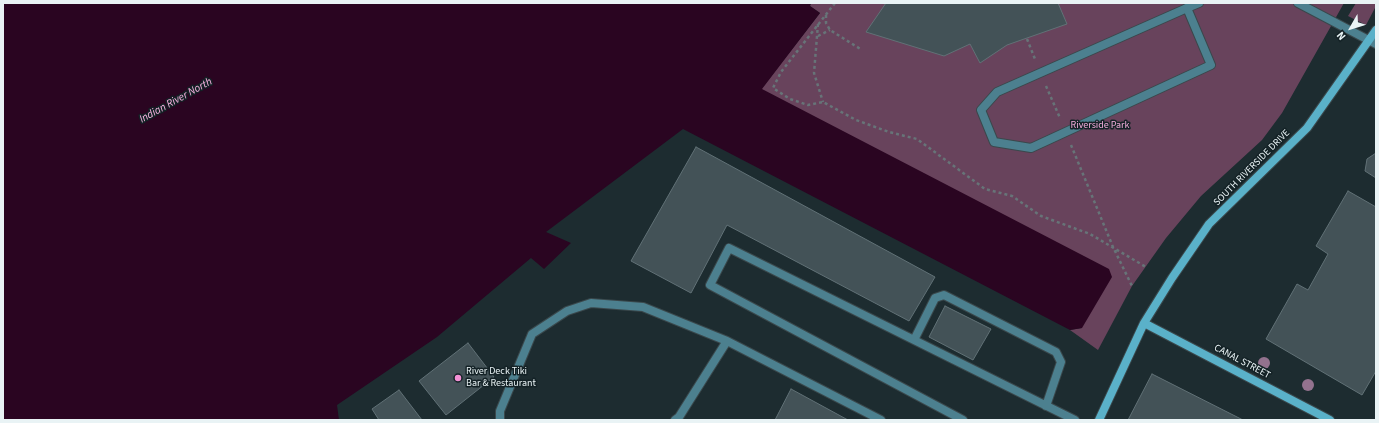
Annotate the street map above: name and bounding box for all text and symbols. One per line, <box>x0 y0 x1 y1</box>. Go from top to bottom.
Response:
north arrow <box>1331 8 1371 48</box>
text: N <box>1333 28 1349 43</box>
water label: Indian River North <box>137 76 215 126</box>
park label: Riverside Park <box>1070 120 1130 132</box>
street label: SOUTH RIVERSIDE DRIVE <box>1211 127 1293 209</box>
street label: CANAL STREET <box>1212 342 1272 382</box>
place label: River Deck Tiki Bar & Restaurant <box>466 366 536 390</box>
marker: River Deck Tiki Bar & Restaurant <box>453 373 463 383</box>

